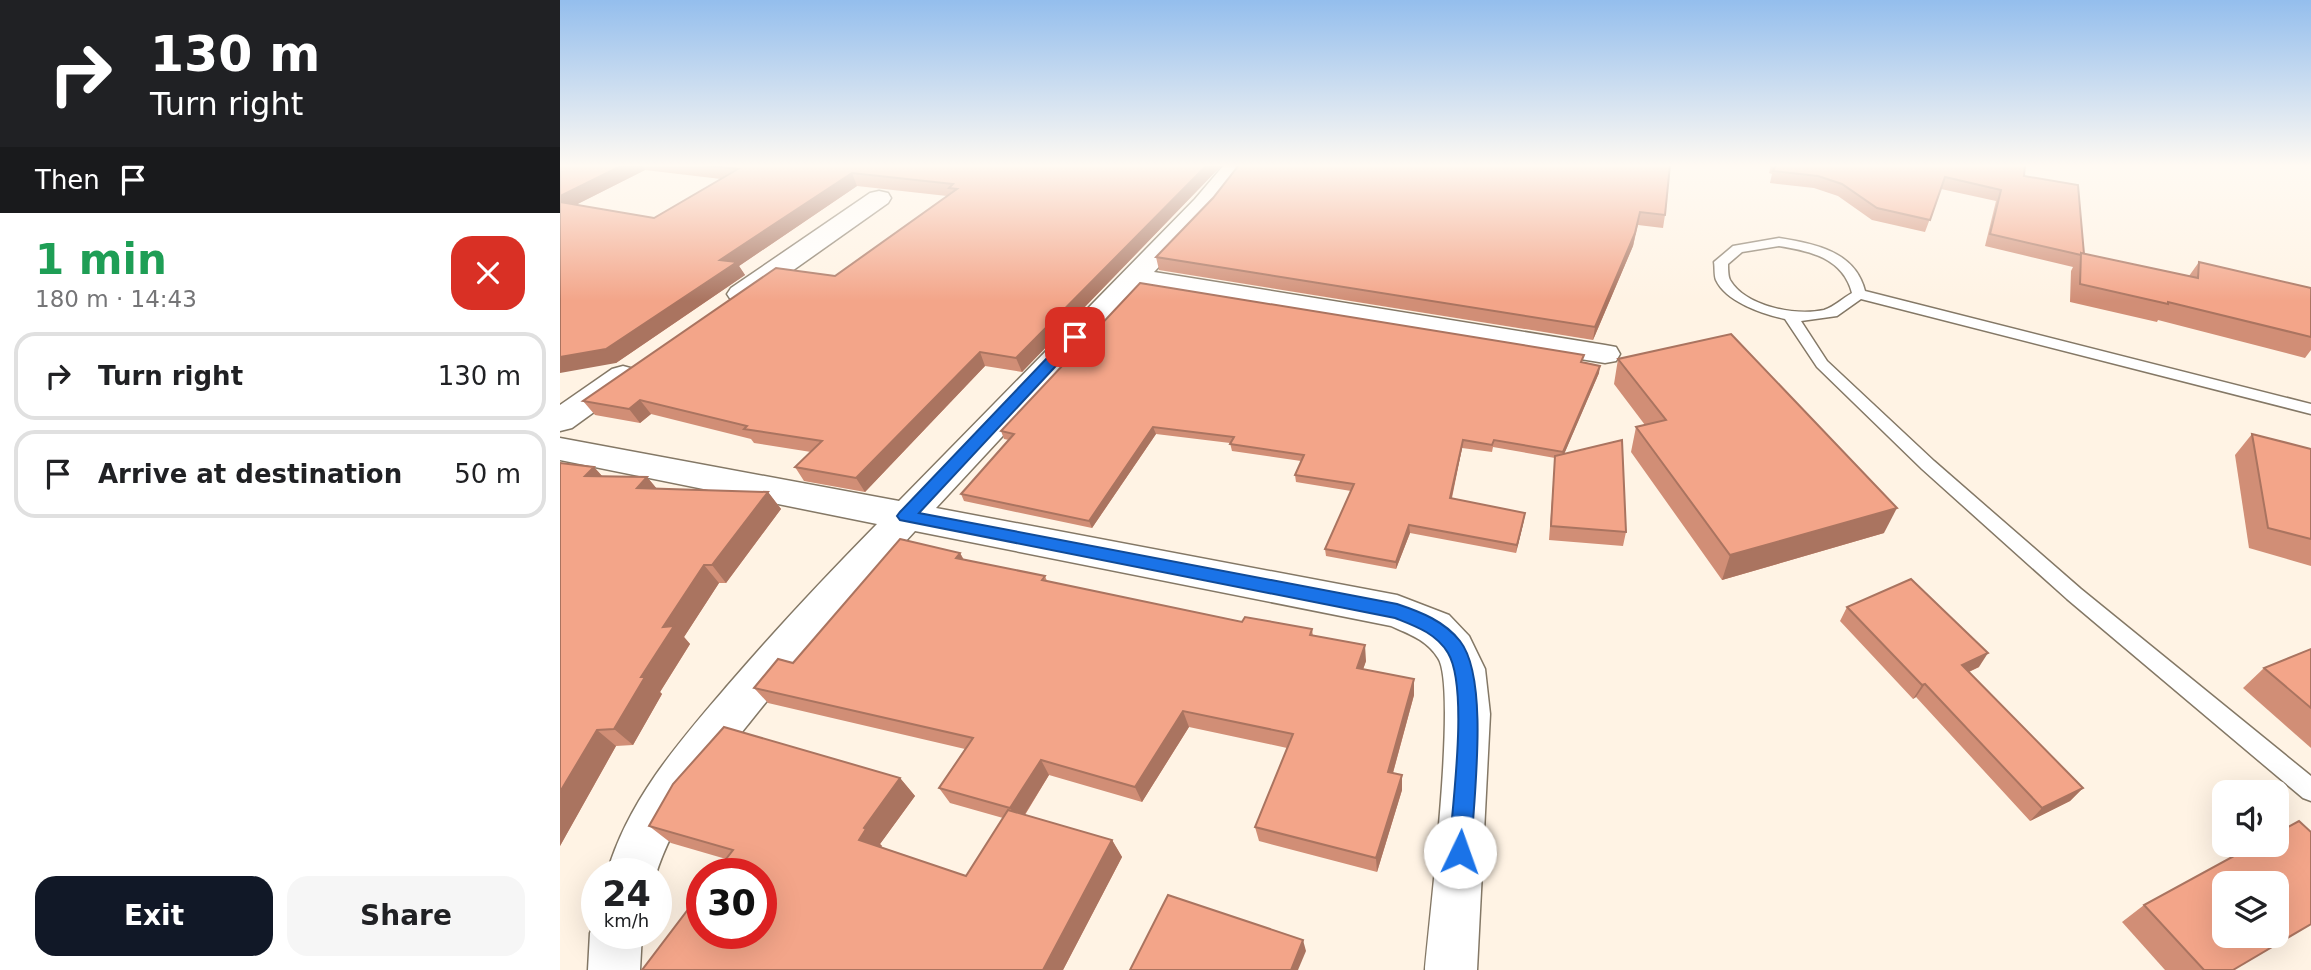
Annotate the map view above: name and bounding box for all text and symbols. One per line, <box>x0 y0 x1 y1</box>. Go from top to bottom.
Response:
text: 130 m <box>150 26 320 83</box>
icon: right <box>35 28 126 119</box>
text: Turn right <box>150 85 303 123</box>
icon: arrive <box>114 161 152 199</box>
text: Then <box>35 165 100 195</box>
text: 1 min <box>35 235 167 284</box>
button: close <box>451 236 525 310</box>
text: 180 m · 14:43 <box>35 286 197 312</box>
pin <box>1045 307 1105 367</box>
icon: arrive <box>1056 318 1094 356</box>
icon: right <box>39 357 77 395</box>
text: Turn right <box>98 361 243 391</box>
text: 130 m <box>438 361 521 391</box>
icon: arrive <box>39 455 77 493</box>
text: Arrive at destination <box>98 459 402 489</box>
text: 50 m <box>454 459 521 489</box>
map controls <box>2212 780 2289 948</box>
button: sound <box>2212 780 2289 857</box>
position arrow <box>1423 815 1497 889</box>
speed limit sign: 30 <box>686 858 777 949</box>
button: layers <box>2212 871 2289 948</box>
text: 24 <box>602 874 651 914</box>
button: Exit <box>35 876 273 956</box>
button: Share <box>287 876 525 956</box>
text: km/h <box>604 910 649 931</box>

